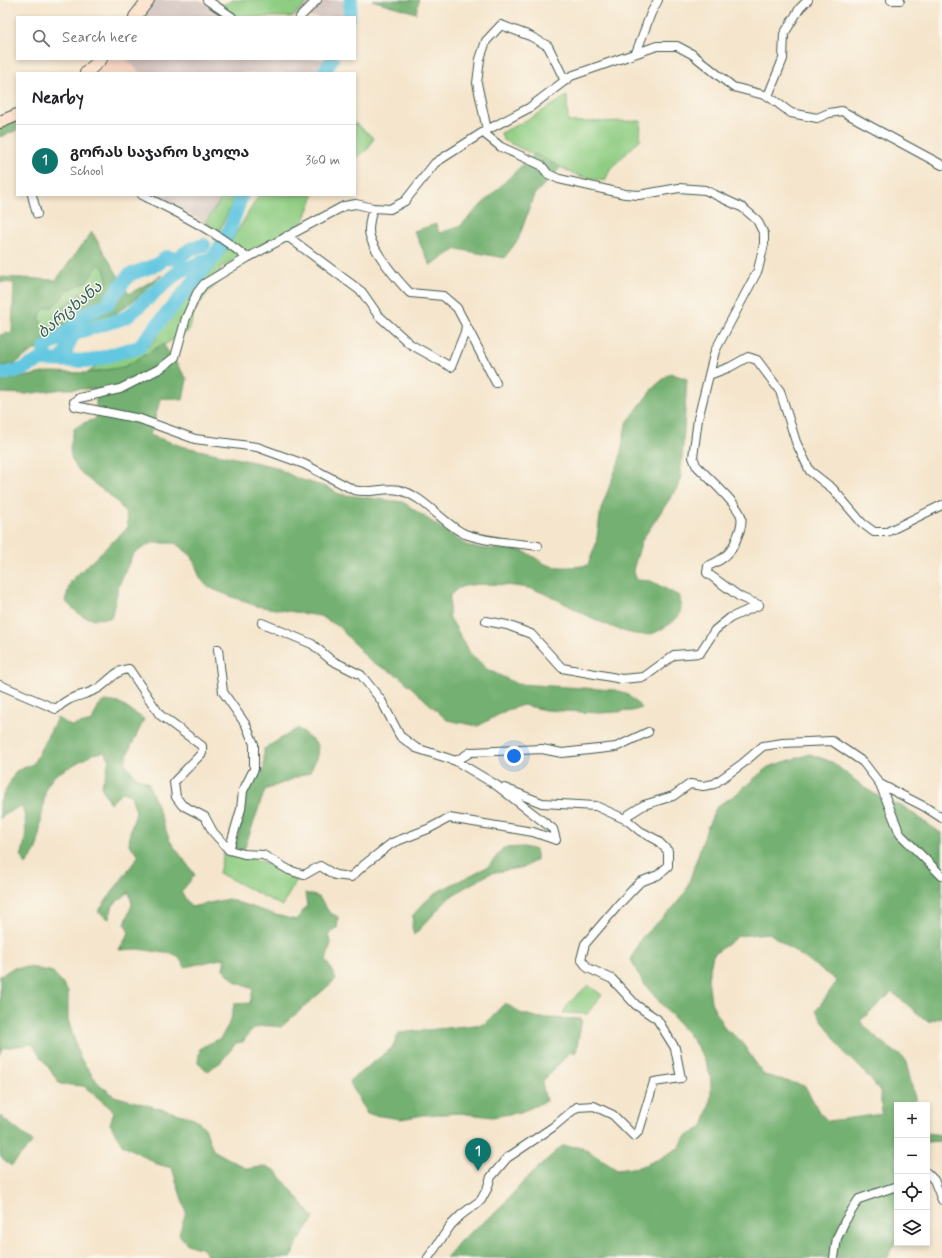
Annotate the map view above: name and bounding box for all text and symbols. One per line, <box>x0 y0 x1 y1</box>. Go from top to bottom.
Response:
search box <box>16 16 356 60</box>
icon: search <box>30 27 52 49</box>
text: Search here <box>62 28 138 48</box>
text: Nearby <box>32 87 84 109</box>
text: გორას საჯარო სკოლა <box>70 143 249 163</box>
text: 1 <box>42 152 48 169</box>
text: 360 m <box>305 152 340 169</box>
text: School <box>70 163 104 180</box>
water label: ბარცხანა <box>33 277 107 343</box>
your location <box>504 746 524 766</box>
map controls <box>894 1102 930 1246</box>
button: + <box>894 1102 930 1138</box>
pin: 1 <box>465 1138 491 1171</box>
button: − <box>894 1138 930 1174</box>
button: locate <box>894 1174 930 1210</box>
button: layers <box>894 1210 930 1246</box>

